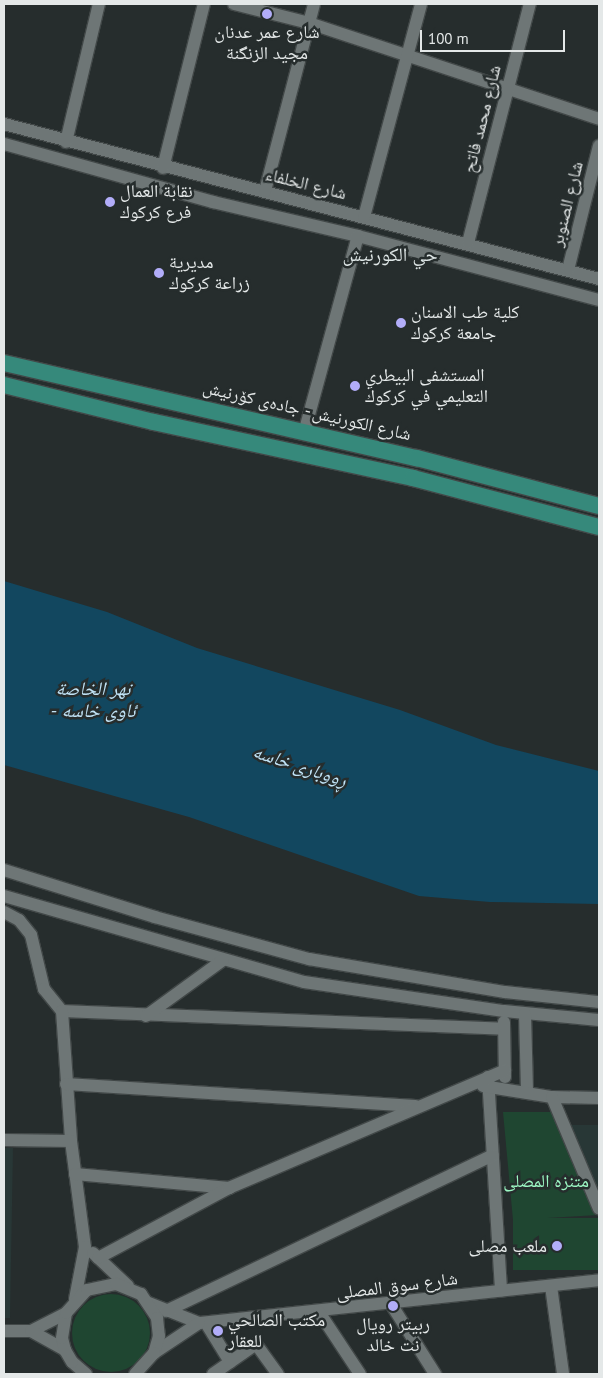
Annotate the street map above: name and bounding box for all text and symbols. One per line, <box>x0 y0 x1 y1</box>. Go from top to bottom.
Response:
marker: شارع عمر عدنان مجيد الزنگنة <box>261 8 273 20</box>
scale bar <box>423 20 568 52</box>
place label: شارع عمر عدنان مجيد الزنگنة <box>214 22 320 64</box>
text: 100 m <box>428 29 469 48</box>
street label: شارع محمد فاتح <box>458 63 506 175</box>
street label: شارع الصنوبر <box>546 159 588 249</box>
street label: شارع الخلفاء <box>263 163 349 205</box>
place label: نقابة العمال فرع كركوك <box>120 181 193 223</box>
marker: نقابة العمال فرع كركوك <box>104 196 116 208</box>
district label: حي الكورنيش <box>342 244 438 266</box>
place label: مديرية زراعة كركوك <box>169 252 250 294</box>
marker: مديرية زراعة كركوك <box>153 267 165 279</box>
place label: كلية طب الاسنان جامعة كركوك <box>411 302 520 344</box>
marker: كلية طب الاسنان جامعة كركوك <box>395 317 407 329</box>
place label: المستشفى البيطري التعليمي في كركوك <box>365 365 488 408</box>
street label: شارع الكورنيش - جادەی کۆرنیش <box>199 376 415 446</box>
marker: المستشفى البيطري التعليمي في كركوك <box>349 380 361 392</box>
water label: نهر الخاصة - ئاوی خاسە <box>50 678 136 722</box>
water label: ڕووباری خاسە <box>250 740 350 792</box>
park label: متنزه المصلى <box>503 1170 589 1192</box>
place label: ملعب مصلى <box>468 1235 547 1257</box>
marker: ملعب مصلى <box>551 1240 563 1252</box>
street label: شارع سوق المصلى <box>335 1268 459 1304</box>
marker: ربيتر رويال نت خالد <box>387 1300 399 1312</box>
place label: مكتب الصالحي للعقار <box>228 1310 325 1352</box>
place label: ربيتر رويال نت خالد <box>356 1314 430 1356</box>
marker: مكتب الصالحي للعقار <box>212 1325 224 1337</box>

